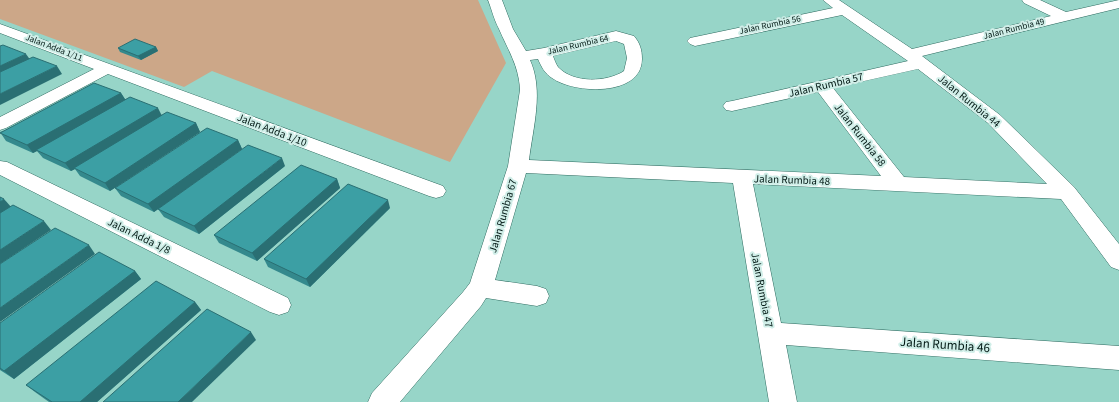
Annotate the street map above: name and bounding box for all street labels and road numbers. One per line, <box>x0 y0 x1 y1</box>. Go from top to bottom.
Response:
street label: Jalan Rumbia 56 <box>738 12 802 38</box>
street label: Jalan Rumbia 49 <box>982 15 1046 43</box>
street label: Jalan Adda 1/11 <box>24 31 84 65</box>
street label: Jalan Rumbia 64 <box>546 32 610 58</box>
street label: Jalan Rumbia 57 <box>787 69 865 101</box>
street label: Jalan Rumbia 44 <box>935 71 1004 131</box>
street label: Jalan Rumbia 58 <box>831 100 890 170</box>
street label: Jalan Adda 1/10 <box>235 110 309 150</box>
street label: Jalan Rumbia 48 <box>754 171 831 189</box>
street label: Jalan Rumbia 67 <box>485 177 521 255</box>
street label: Jalan Adda 1/8 <box>105 214 173 258</box>
street label: Jalan Rumbia 47 <box>747 251 777 329</box>
street label: Jalan Rumbia 46 <box>899 333 991 357</box>

